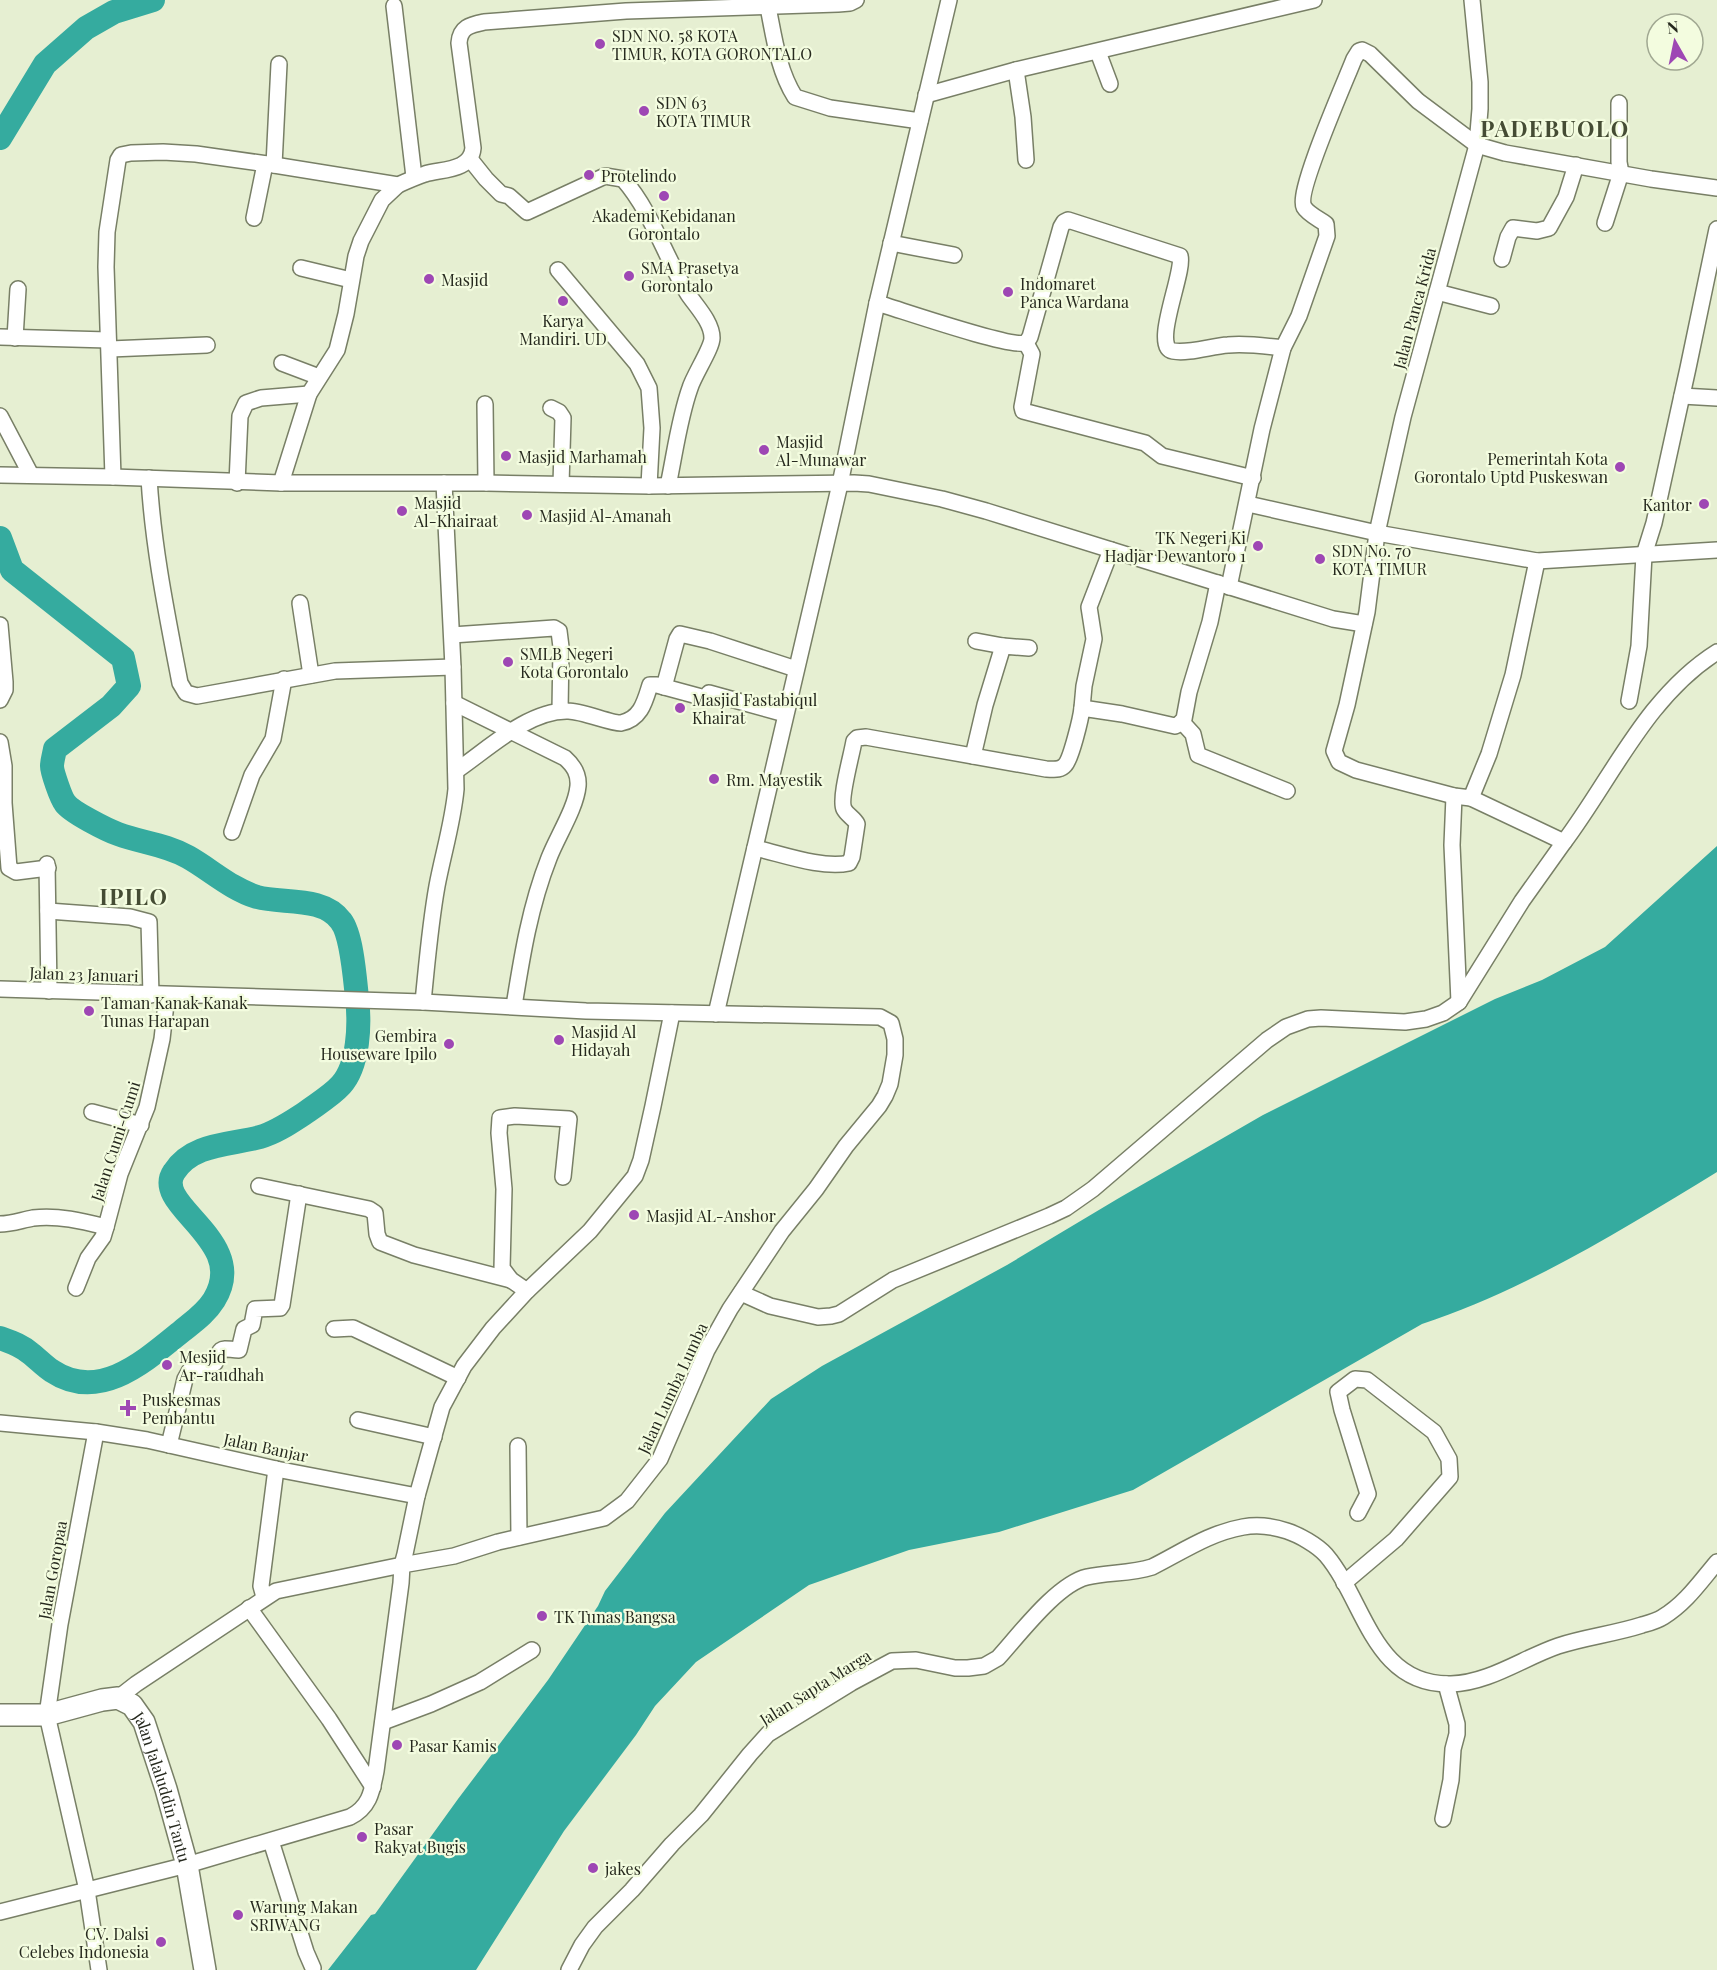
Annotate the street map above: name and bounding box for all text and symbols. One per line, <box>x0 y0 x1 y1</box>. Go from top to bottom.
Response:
north arrow <box>1645 12 1705 72</box>
text: N <box>1665 15 1680 38</box>
place label: SDN NO. 58 KOTA TIMUR, KOTA GORONTALO <box>612 25 812 64</box>
marker: SDN NO. 58 KOTA TIMUR, KOTA GORONTALO <box>593 37 607 51</box>
place label: SDN 63 KOTA TIMUR <box>656 92 752 131</box>
marker: SDN 63 KOTA TIMUR <box>637 104 651 118</box>
district label: PADEBUOLO <box>1480 113 1630 143</box>
place label: Protelindo <box>601 165 677 186</box>
marker: Protelindo <box>582 168 596 182</box>
marker: Akademi Kebidanan Gorontalo <box>657 189 671 203</box>
place label: Akademi Kebidanan Gorontalo <box>591 205 736 244</box>
street label: Jalan Panca Krida <box>1387 245 1440 372</box>
place label: SMA Prasetya Gorontalo <box>641 257 739 296</box>
place label: Masjid <box>441 269 488 290</box>
marker: SMA Prasetya Gorontalo <box>622 269 636 283</box>
marker: Masjid <box>422 272 436 286</box>
place label: Indomaret Panca Wardana <box>1020 273 1129 312</box>
marker: Indomaret Panca Wardana <box>1001 285 1015 299</box>
marker: Karya Mandiri. UD <box>556 294 570 308</box>
place label: Karya Mandiri. UD <box>519 310 607 349</box>
place label: Masjid Al-Munawar <box>775 431 866 470</box>
marker: Masjid Al-Munawar <box>757 443 771 457</box>
place label: Masjid Marhamah <box>518 446 647 467</box>
place label: Pemerintah Kota Gorontalo Uptd Puskeswan <box>1414 448 1608 487</box>
marker: Masjid Marhamah <box>499 449 513 463</box>
marker: Pemerintah Kota Gorontalo Uptd Puskeswan <box>1613 460 1627 474</box>
place label: Masjid Al-Khairaat <box>413 492 498 531</box>
place label: Kantor <box>1642 494 1692 515</box>
marker: Kantor <box>1697 497 1711 511</box>
marker: Masjid Al-Khairaat <box>395 504 409 518</box>
place label: Masjid Al-Amanah <box>539 505 672 526</box>
marker: Masjid Al-Amanah <box>520 508 534 522</box>
place label: TK Negeri Ki Hadjar Dewantoro 1 <box>1104 527 1246 566</box>
marker: TK Negeri Ki Hadjar Dewantoro 1 <box>1251 539 1265 553</box>
place label: SDN No. 70 KOTA TIMUR <box>1332 540 1428 579</box>
marker: SDN No. 70 KOTA TIMUR <box>1313 552 1327 566</box>
place label: SMLB Negeri Kota Gorontalo <box>520 643 629 682</box>
marker: SMLB Negeri Kota Gorontalo <box>501 655 515 669</box>
place label: Masjid Fastabiqul Khairat <box>692 689 818 728</box>
marker: Masjid Fastabiqul Khairat <box>673 701 687 715</box>
place label: Rm. Mayestik <box>726 769 823 790</box>
marker: Rm. Mayestik <box>707 772 721 786</box>
district label: IPILO <box>100 881 168 911</box>
street label: Jalan 23 Januari <box>28 962 139 986</box>
place label: Taman Kanak Kanak Tunas Harapan <box>101 992 248 1031</box>
marker: Taman Kanak Kanak Tunas Harapan <box>82 1004 96 1018</box>
place label: Masjid Al Hidayah <box>571 1021 637 1060</box>
place label: Gembira Houseware Ipilo <box>320 1025 437 1064</box>
marker: Masjid Al Hidayah <box>552 1033 566 1047</box>
marker: Gembira Houseware Ipilo <box>442 1037 456 1051</box>
street label: Jalan Cumi-Cumi <box>85 1078 144 1205</box>
place label: Masjid AL-Anshor <box>646 1205 776 1226</box>
marker: Masjid AL-Anshor <box>627 1208 641 1222</box>
street label: Jalan Lumba Lumba <box>632 1319 712 1458</box>
place label: Mesjid Ar-raudhah <box>178 1346 265 1385</box>
marker: Mesjid Ar-raudhah <box>160 1358 174 1372</box>
place label: Puskesmas Pembantu <box>142 1389 221 1428</box>
marker: Puskesmas Pembantu <box>119 1399 137 1417</box>
street label: Jalan Banjar <box>221 1428 310 1466</box>
street label: Jalan Goropaa <box>33 1519 71 1622</box>
place label: TK Tunas Bangsa <box>554 1606 676 1627</box>
marker: TK Tunas Bangsa <box>535 1609 549 1623</box>
street label: Jalan Sapta Marga <box>755 1644 875 1730</box>
street label: Jalan Jalaluddin Tantu <box>128 1706 196 1864</box>
place label: Pasar Kamis <box>409 1735 497 1756</box>
marker: Pasar Kamis <box>390 1738 404 1752</box>
place label: Pasar Rakyat Bugis <box>374 1818 466 1857</box>
marker: Pasar Rakyat Bugis <box>355 1830 369 1844</box>
place label: jakes <box>604 1858 641 1879</box>
marker: jakes <box>586 1861 600 1875</box>
place label: Warung Makan SRIWANG <box>249 1896 358 1935</box>
marker: Warung Makan SRIWANG <box>231 1908 245 1922</box>
place label: CV. Dalsi Celebes Indonesia <box>19 1923 149 1962</box>
marker: CV. Dalsi Celebes Indonesia <box>154 1935 168 1949</box>

